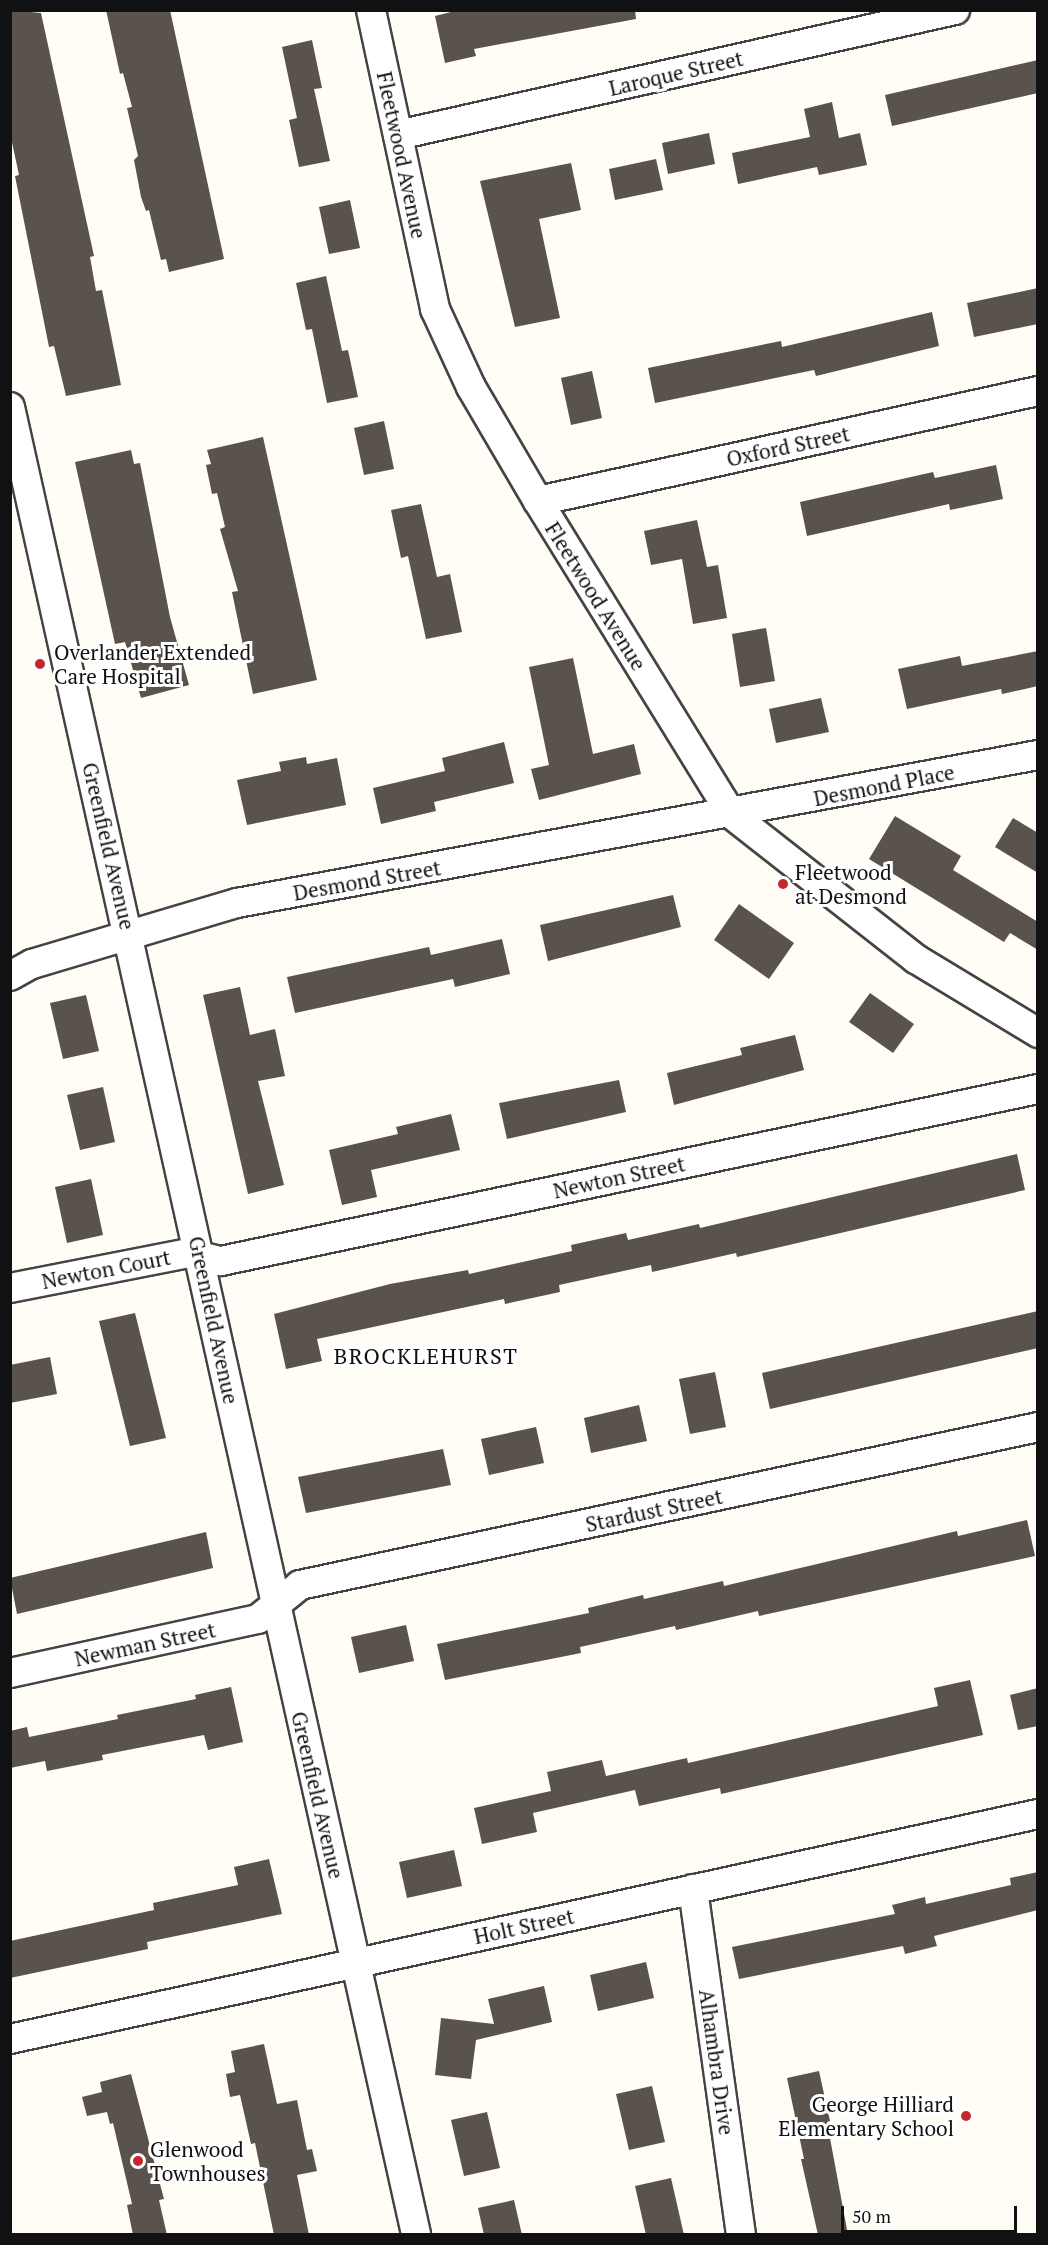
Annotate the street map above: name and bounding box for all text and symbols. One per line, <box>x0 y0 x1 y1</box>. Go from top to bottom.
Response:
street label: Laroque Street <box>606 45 746 101</box>
street label: Fleetwood Avenue <box>372 69 432 241</box>
street label: Oxford Street <box>724 421 852 471</box>
street label: Fleetwood Avenue <box>540 517 652 675</box>
place label: Overlander Extended Care Hospital <box>54 639 251 689</box>
marker: Overlander Extended Care Hospital <box>31 655 49 673</box>
street label: Desmond Place <box>811 759 957 811</box>
street label: Greenfield Avenue <box>77 760 141 932</box>
street label: Desmond Street <box>291 855 443 905</box>
place label: Fleetwood at Desmond <box>795 859 907 909</box>
marker: Fleetwood at Desmond <box>776 877 790 891</box>
street label: Newton Street <box>551 1151 687 1203</box>
street label: Greenfield Avenue <box>184 1234 244 1406</box>
street label: Newton Court <box>39 1244 173 1294</box>
district label: BROCKLEHURST <box>334 1343 518 1369</box>
street label: Stardust Street <box>583 1483 725 1537</box>
street label: Newman Street <box>72 1617 218 1671</box>
street label: Greenfield Avenue <box>286 1709 350 1881</box>
street label: Holt Street <box>471 1903 577 1949</box>
street label: Alhambra Drive <box>694 1987 740 2137</box>
place label: George Hilliard Elementary School <box>778 2091 954 2141</box>
marker: George Hilliard Elementary School <box>959 2109 973 2123</box>
place label: Glenwood Townhouses <box>150 2136 266 2186</box>
marker: Glenwood Townhouses <box>131 2154 145 2168</box>
scale bar <box>844 2194 1020 2232</box>
text: 50 m <box>852 2204 891 2228</box>

